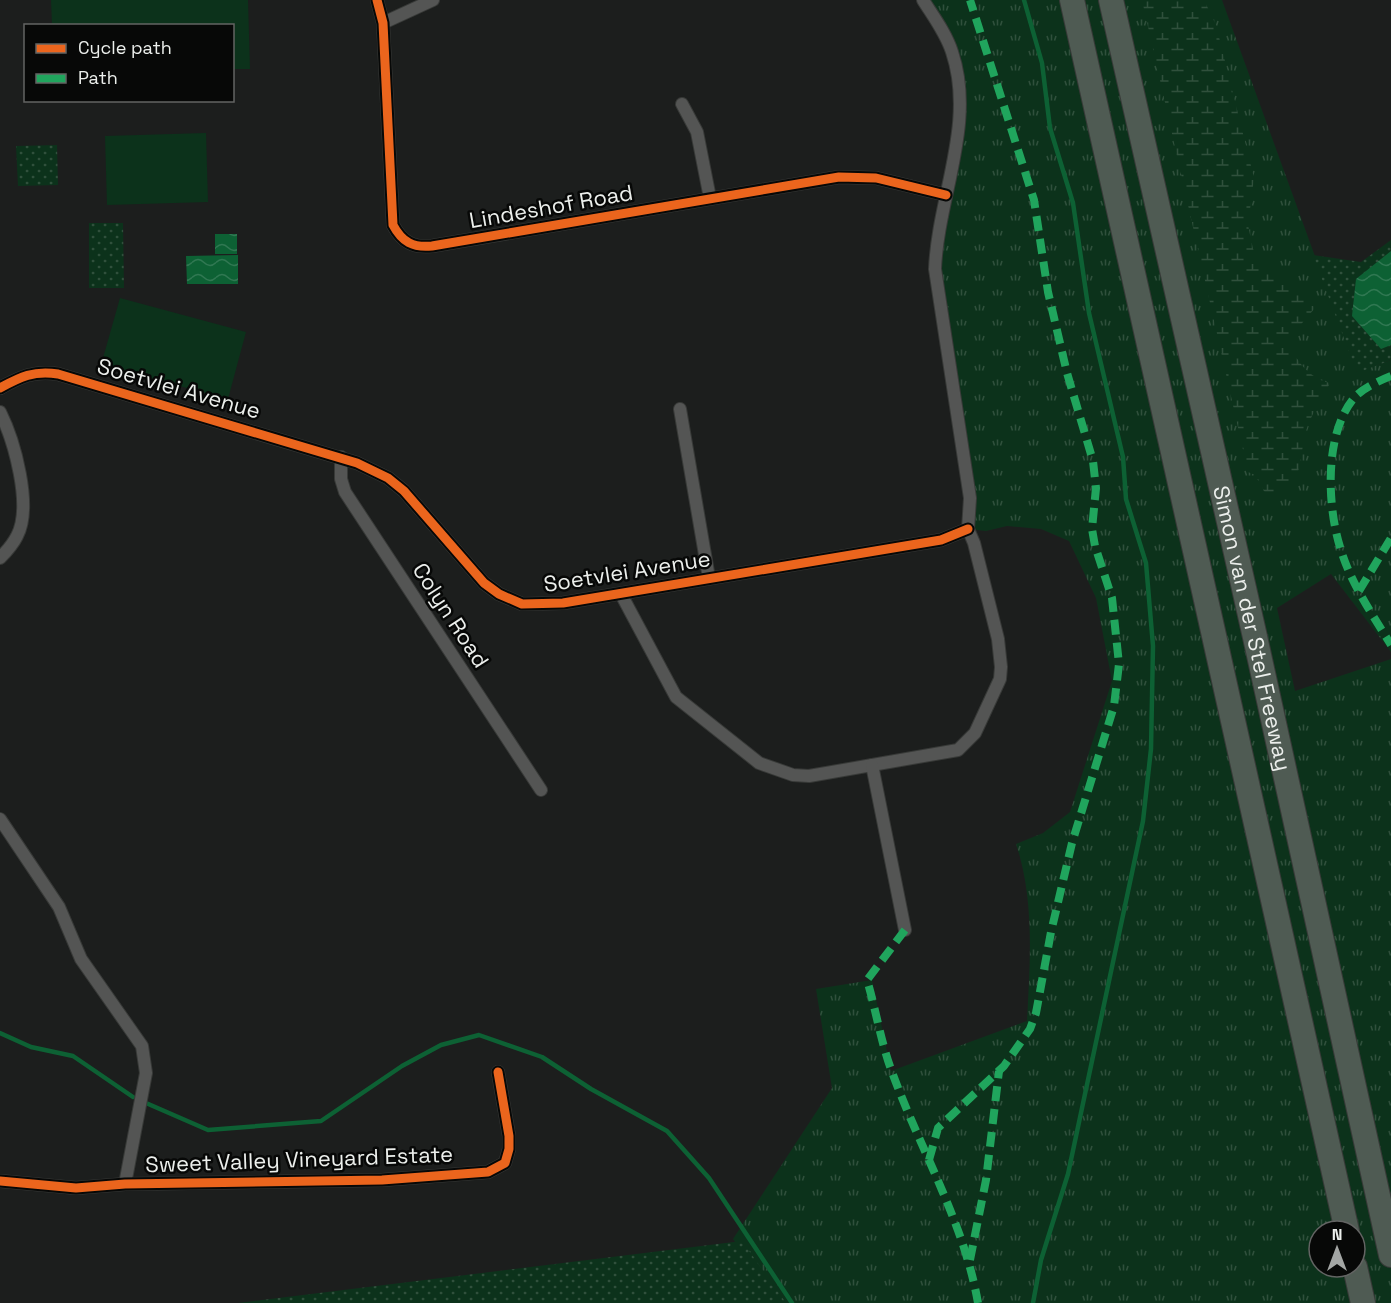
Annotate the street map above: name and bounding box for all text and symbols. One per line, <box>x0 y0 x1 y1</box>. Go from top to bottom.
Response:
legend <box>24 24 234 102</box>
text: Cycle path <box>78 36 172 59</box>
text: Path <box>78 66 118 89</box>
street label: Lindeshof Road <box>467 178 635 234</box>
street label: Soetvlei Avenue <box>94 351 264 425</box>
street label: Simon van der Stel Freeway <box>1207 483 1298 773</box>
street label: Soetvlei Avenue <box>542 544 712 598</box>
street label: Colyn Road <box>407 557 495 673</box>
street label: Sweet Valley Vineyard Estate <box>145 1140 453 1178</box>
north arrow <box>1307 1219 1367 1279</box>
text: N <box>1332 1224 1342 1245</box>

